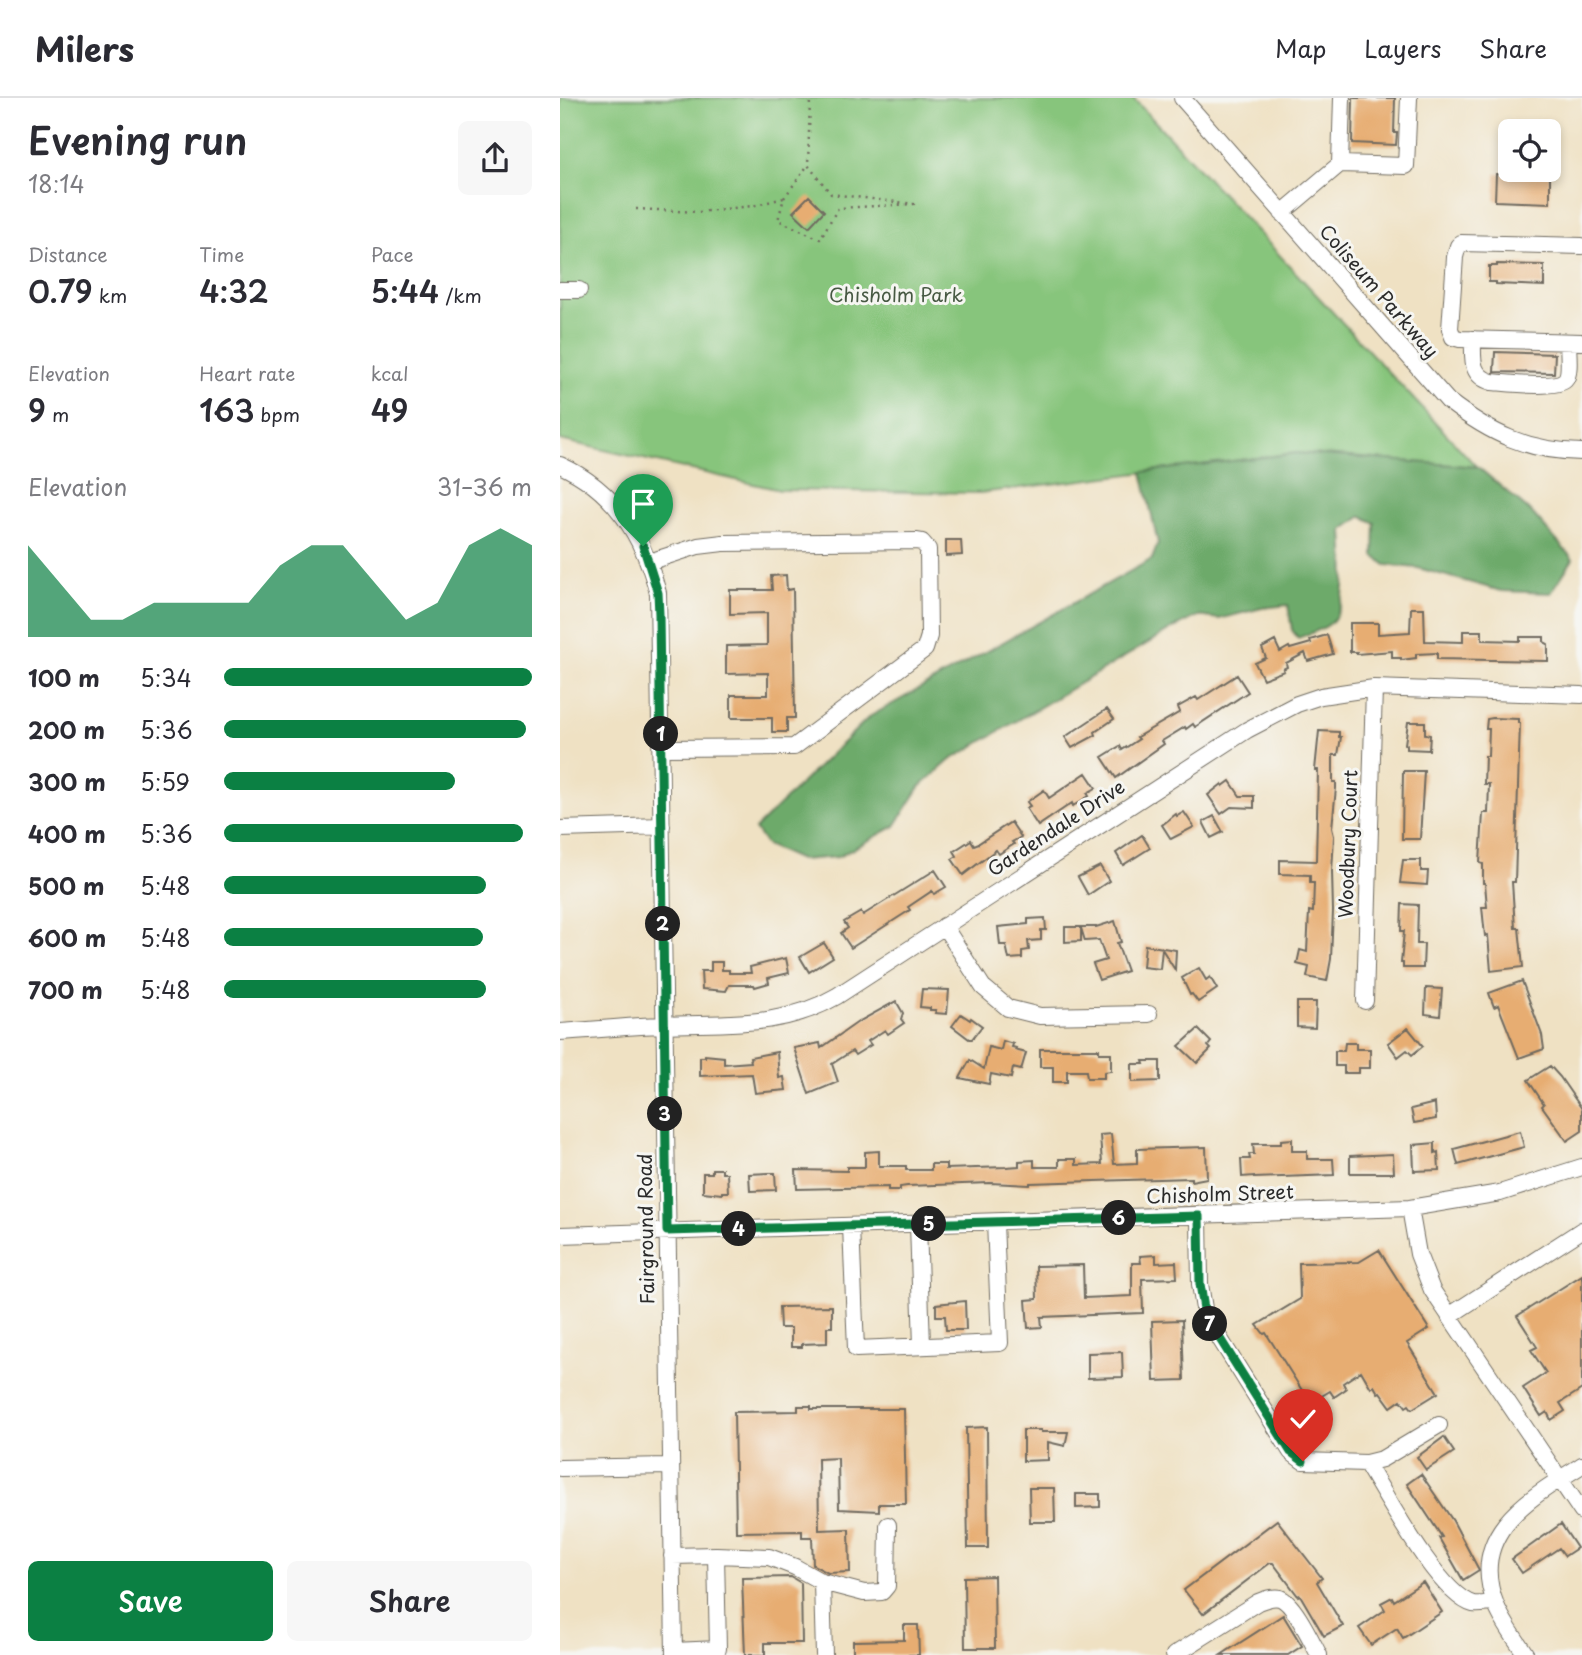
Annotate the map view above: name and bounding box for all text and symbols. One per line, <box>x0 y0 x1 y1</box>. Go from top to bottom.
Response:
text: Milers <box>35 23 134 73</box>
text: Map <box>1275 30 1326 66</box>
text: Layers <box>1364 30 1441 66</box>
text: Share <box>1479 30 1547 66</box>
text: Evening run <box>28 111 247 168</box>
map controls <box>1498 119 1561 182</box>
button: locate <box>1498 119 1561 182</box>
button: share <box>458 121 532 195</box>
text: 18:14 <box>28 166 85 201</box>
street label: Coliseum Parkway <box>1314 217 1446 363</box>
text: Distance <box>28 240 108 268</box>
text: Time <box>199 240 244 268</box>
text: Pace <box>371 240 414 268</box>
text: 0.79 <box>28 268 93 313</box>
text: 4:32 <box>199 268 269 313</box>
text: 5:44 <box>371 268 439 313</box>
park label: Chisholm Park <box>829 280 963 308</box>
text: km <box>93 281 127 309</box>
text: /km <box>439 281 482 309</box>
text: Elevation <box>28 359 110 387</box>
text: Heart rate <box>199 359 295 387</box>
text: kcal <box>371 359 409 387</box>
text: 9 <box>28 387 46 432</box>
text: 163 <box>199 387 254 432</box>
text: 49 <box>371 387 408 432</box>
text: m <box>46 400 69 428</box>
text: bpm <box>254 400 300 428</box>
text: Elevation <box>28 469 127 504</box>
text: 31–36 m <box>437 469 532 504</box>
pin <box>613 474 673 546</box>
icon: arrive <box>624 485 662 523</box>
text: 100 m <box>28 660 100 695</box>
text: 5:34 <box>140 660 192 695</box>
text: 200 m <box>28 712 105 747</box>
text: 5:36 <box>140 712 193 747</box>
pin: 1 <box>644 716 679 752</box>
text: 1 <box>656 719 665 747</box>
text: 300 m <box>28 764 106 799</box>
text: 5:59 <box>140 764 190 799</box>
street label: Woodbury Court <box>1330 769 1364 919</box>
street label: Gardendale Drive <box>981 772 1130 882</box>
text: 400 m <box>28 816 106 851</box>
text: 5:36 <box>140 816 193 851</box>
text: 500 m <box>28 868 105 903</box>
text: 5:48 <box>140 868 191 903</box>
pin: 2 <box>646 906 680 942</box>
text: 2 <box>656 909 669 937</box>
text: 600 m <box>28 920 106 955</box>
text: 5:48 <box>140 920 191 955</box>
text: 700 m <box>28 972 103 1007</box>
text: 5:48 <box>140 972 191 1007</box>
pin: 3 <box>648 1096 682 1132</box>
text: 3 <box>658 1099 671 1127</box>
street label: Fairground Road <box>630 1153 660 1305</box>
street label: Chisholm Street <box>1146 1176 1294 1210</box>
pin: 6 <box>1102 1200 1136 1236</box>
text: 6 <box>1112 1203 1125 1231</box>
pin: 5 <box>912 1206 946 1242</box>
text: 5 <box>922 1209 935 1237</box>
pin: 4 <box>722 1212 756 1246</box>
text: 4 <box>732 1214 745 1242</box>
pin: 7 <box>1192 1306 1228 1342</box>
text: 7 <box>1204 1309 1215 1337</box>
pin <box>1273 1389 1333 1461</box>
icon: check <box>1284 1400 1322 1438</box>
button: Save <box>28 1561 273 1641</box>
button: Share <box>287 1561 532 1641</box>

